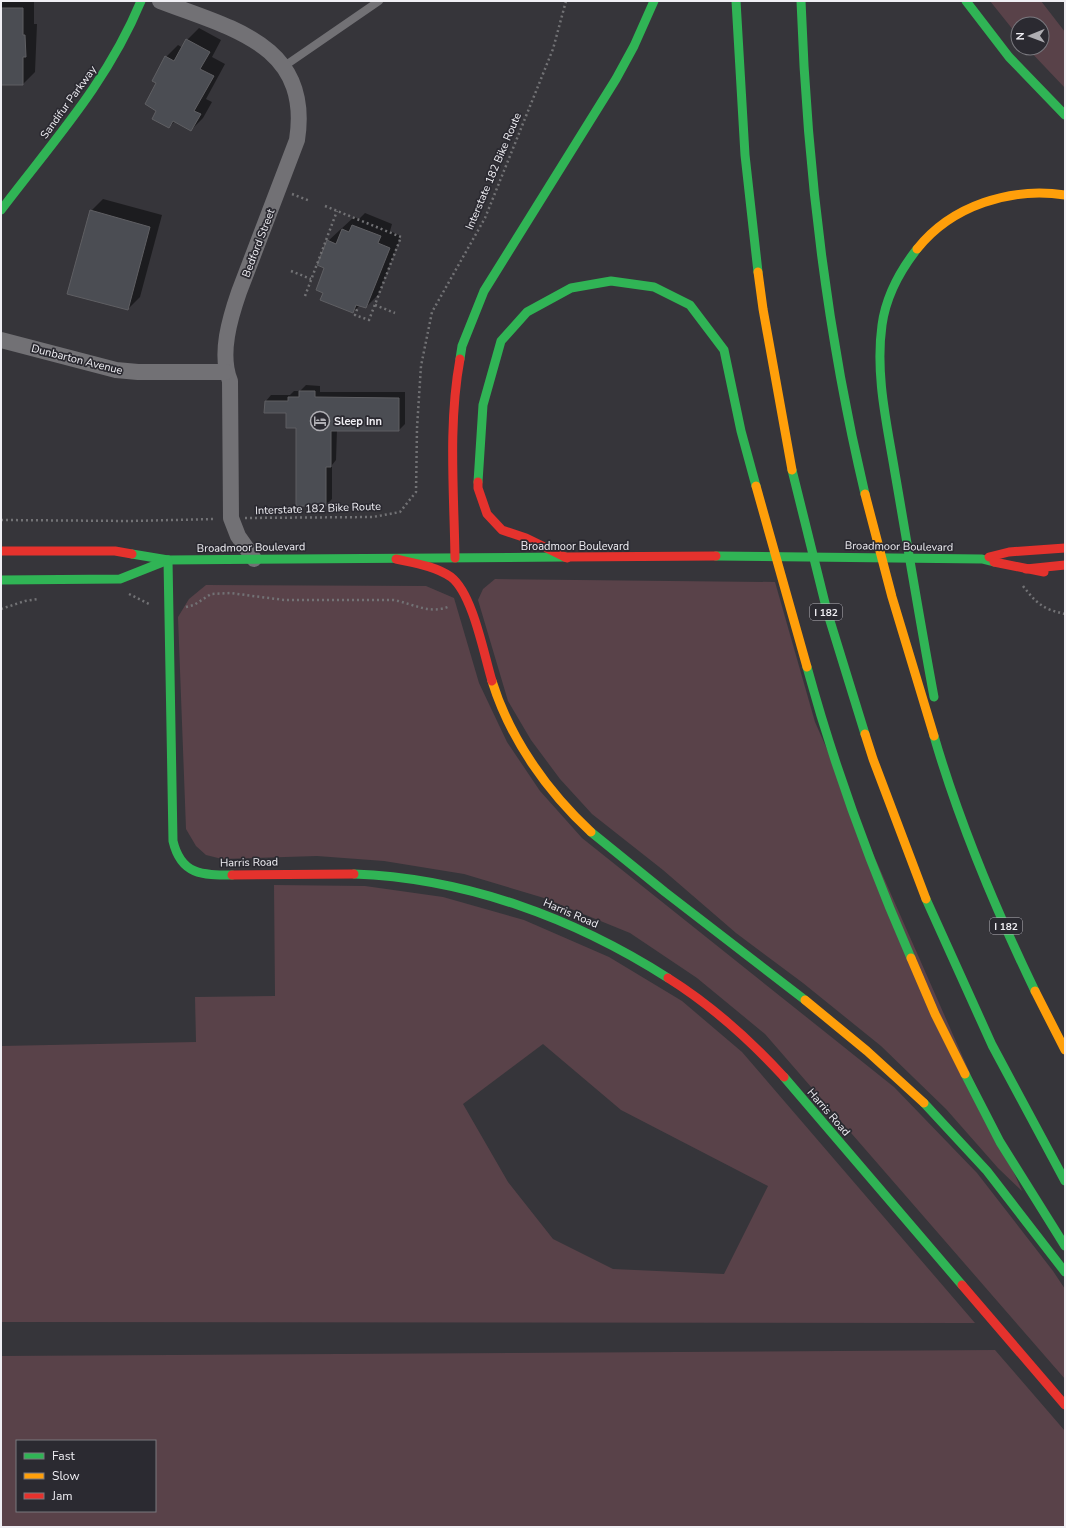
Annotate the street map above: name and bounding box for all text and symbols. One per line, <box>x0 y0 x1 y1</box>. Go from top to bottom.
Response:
north arrow <box>1010 16 1050 56</box>
text: N <box>1013 32 1028 40</box>
street label: Sandifur Parkway <box>37 63 100 142</box>
street label: Interstate 182 Bike Route <box>462 110 525 232</box>
street label: Bedford Street <box>238 207 279 280</box>
street label: Dunbarton Avenue <box>30 341 124 378</box>
hotel icon: Sleep Inn <box>309 410 331 432</box>
place label: Sleep Inn <box>334 414 382 429</box>
street label: Interstate 182 Bike Route <box>255 499 381 518</box>
street label: Broadmoor Boulevard <box>845 538 953 555</box>
street label: Broadmoor Boulevard <box>197 539 305 556</box>
street label: Broadmoor Boulevard <box>521 539 629 554</box>
road number: I 182 <box>810 604 842 620</box>
street label: Harris Road <box>220 854 278 871</box>
street label: Harris Road <box>541 895 601 932</box>
road number: I 182 <box>990 918 1022 934</box>
street label: Harris Road <box>804 1085 853 1139</box>
legend <box>16 1440 156 1512</box>
text: Fast <box>52 1448 75 1464</box>
text: Slow <box>52 1468 80 1484</box>
text: Jam <box>51 1488 73 1504</box>

